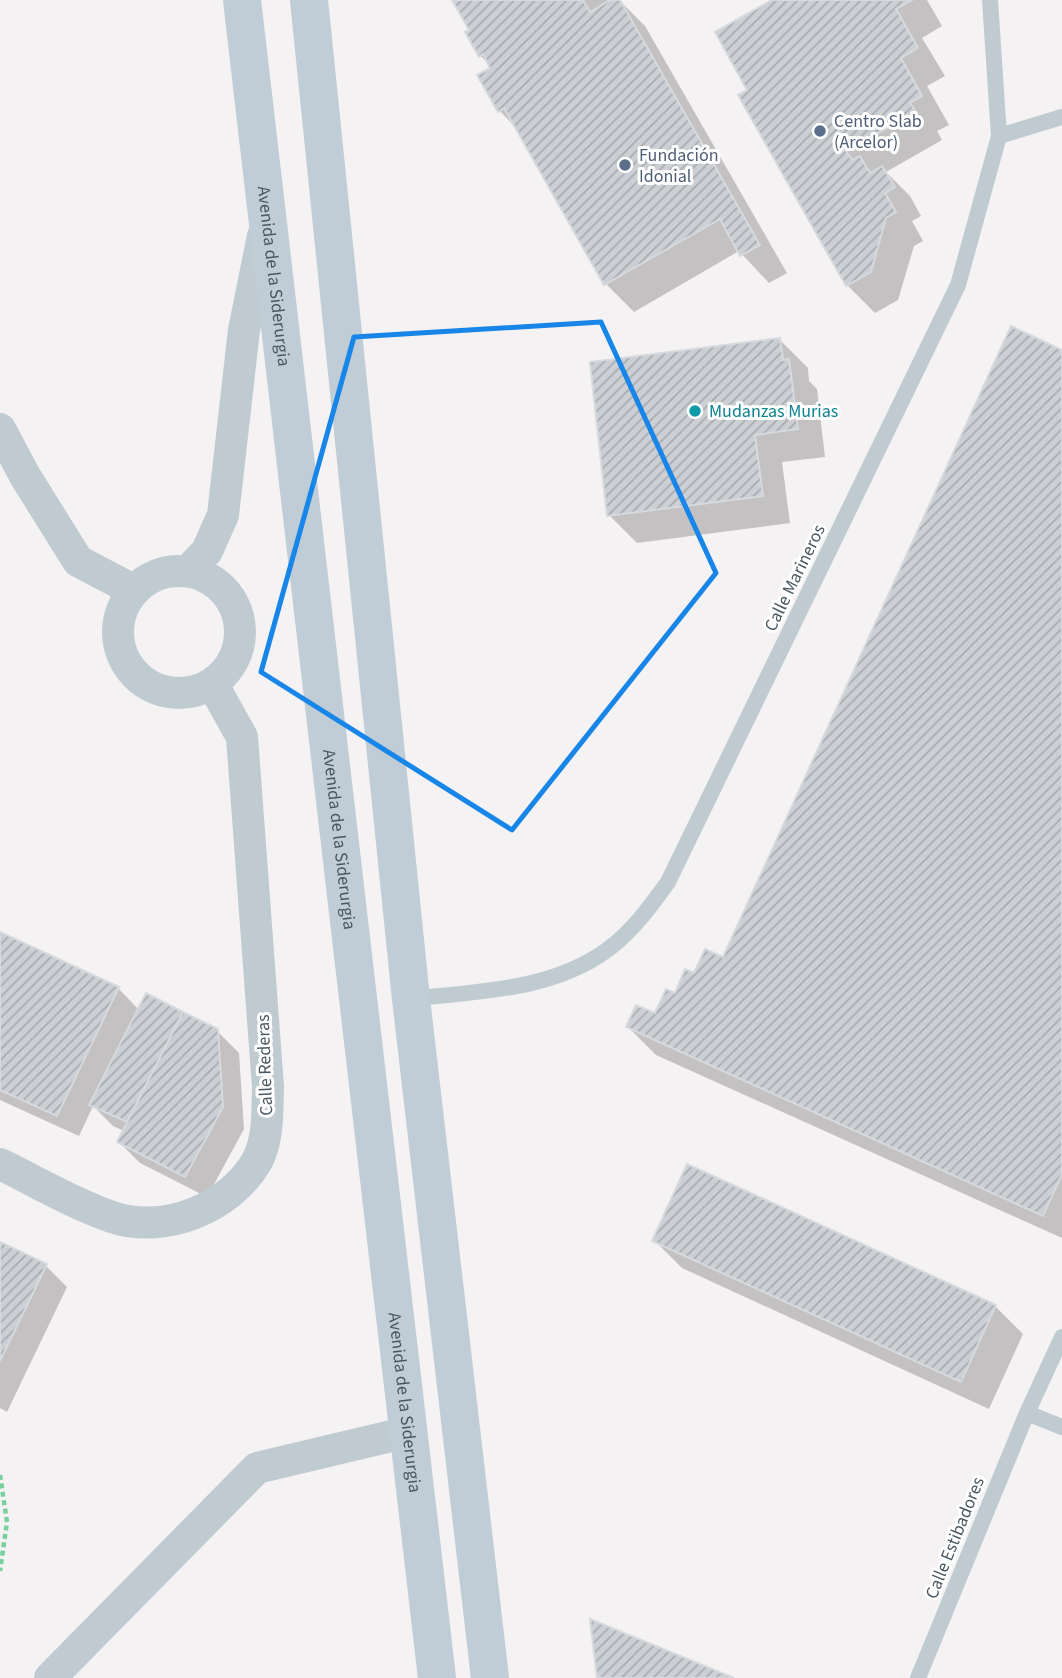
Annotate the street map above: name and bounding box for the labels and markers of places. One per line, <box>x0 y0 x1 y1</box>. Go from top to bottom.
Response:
place label: Centro Slab (Arcelor) <box>834 109 922 155</box>
marker: Centro Slab (Arcelor) <box>812 123 828 139</box>
place label: Fundación Idonial <box>639 143 719 189</box>
marker: Fundación Idonial <box>617 157 633 173</box>
place label: Mudanzas Murias <box>709 399 838 424</box>
marker: Mudanzas Murias <box>687 403 703 419</box>

